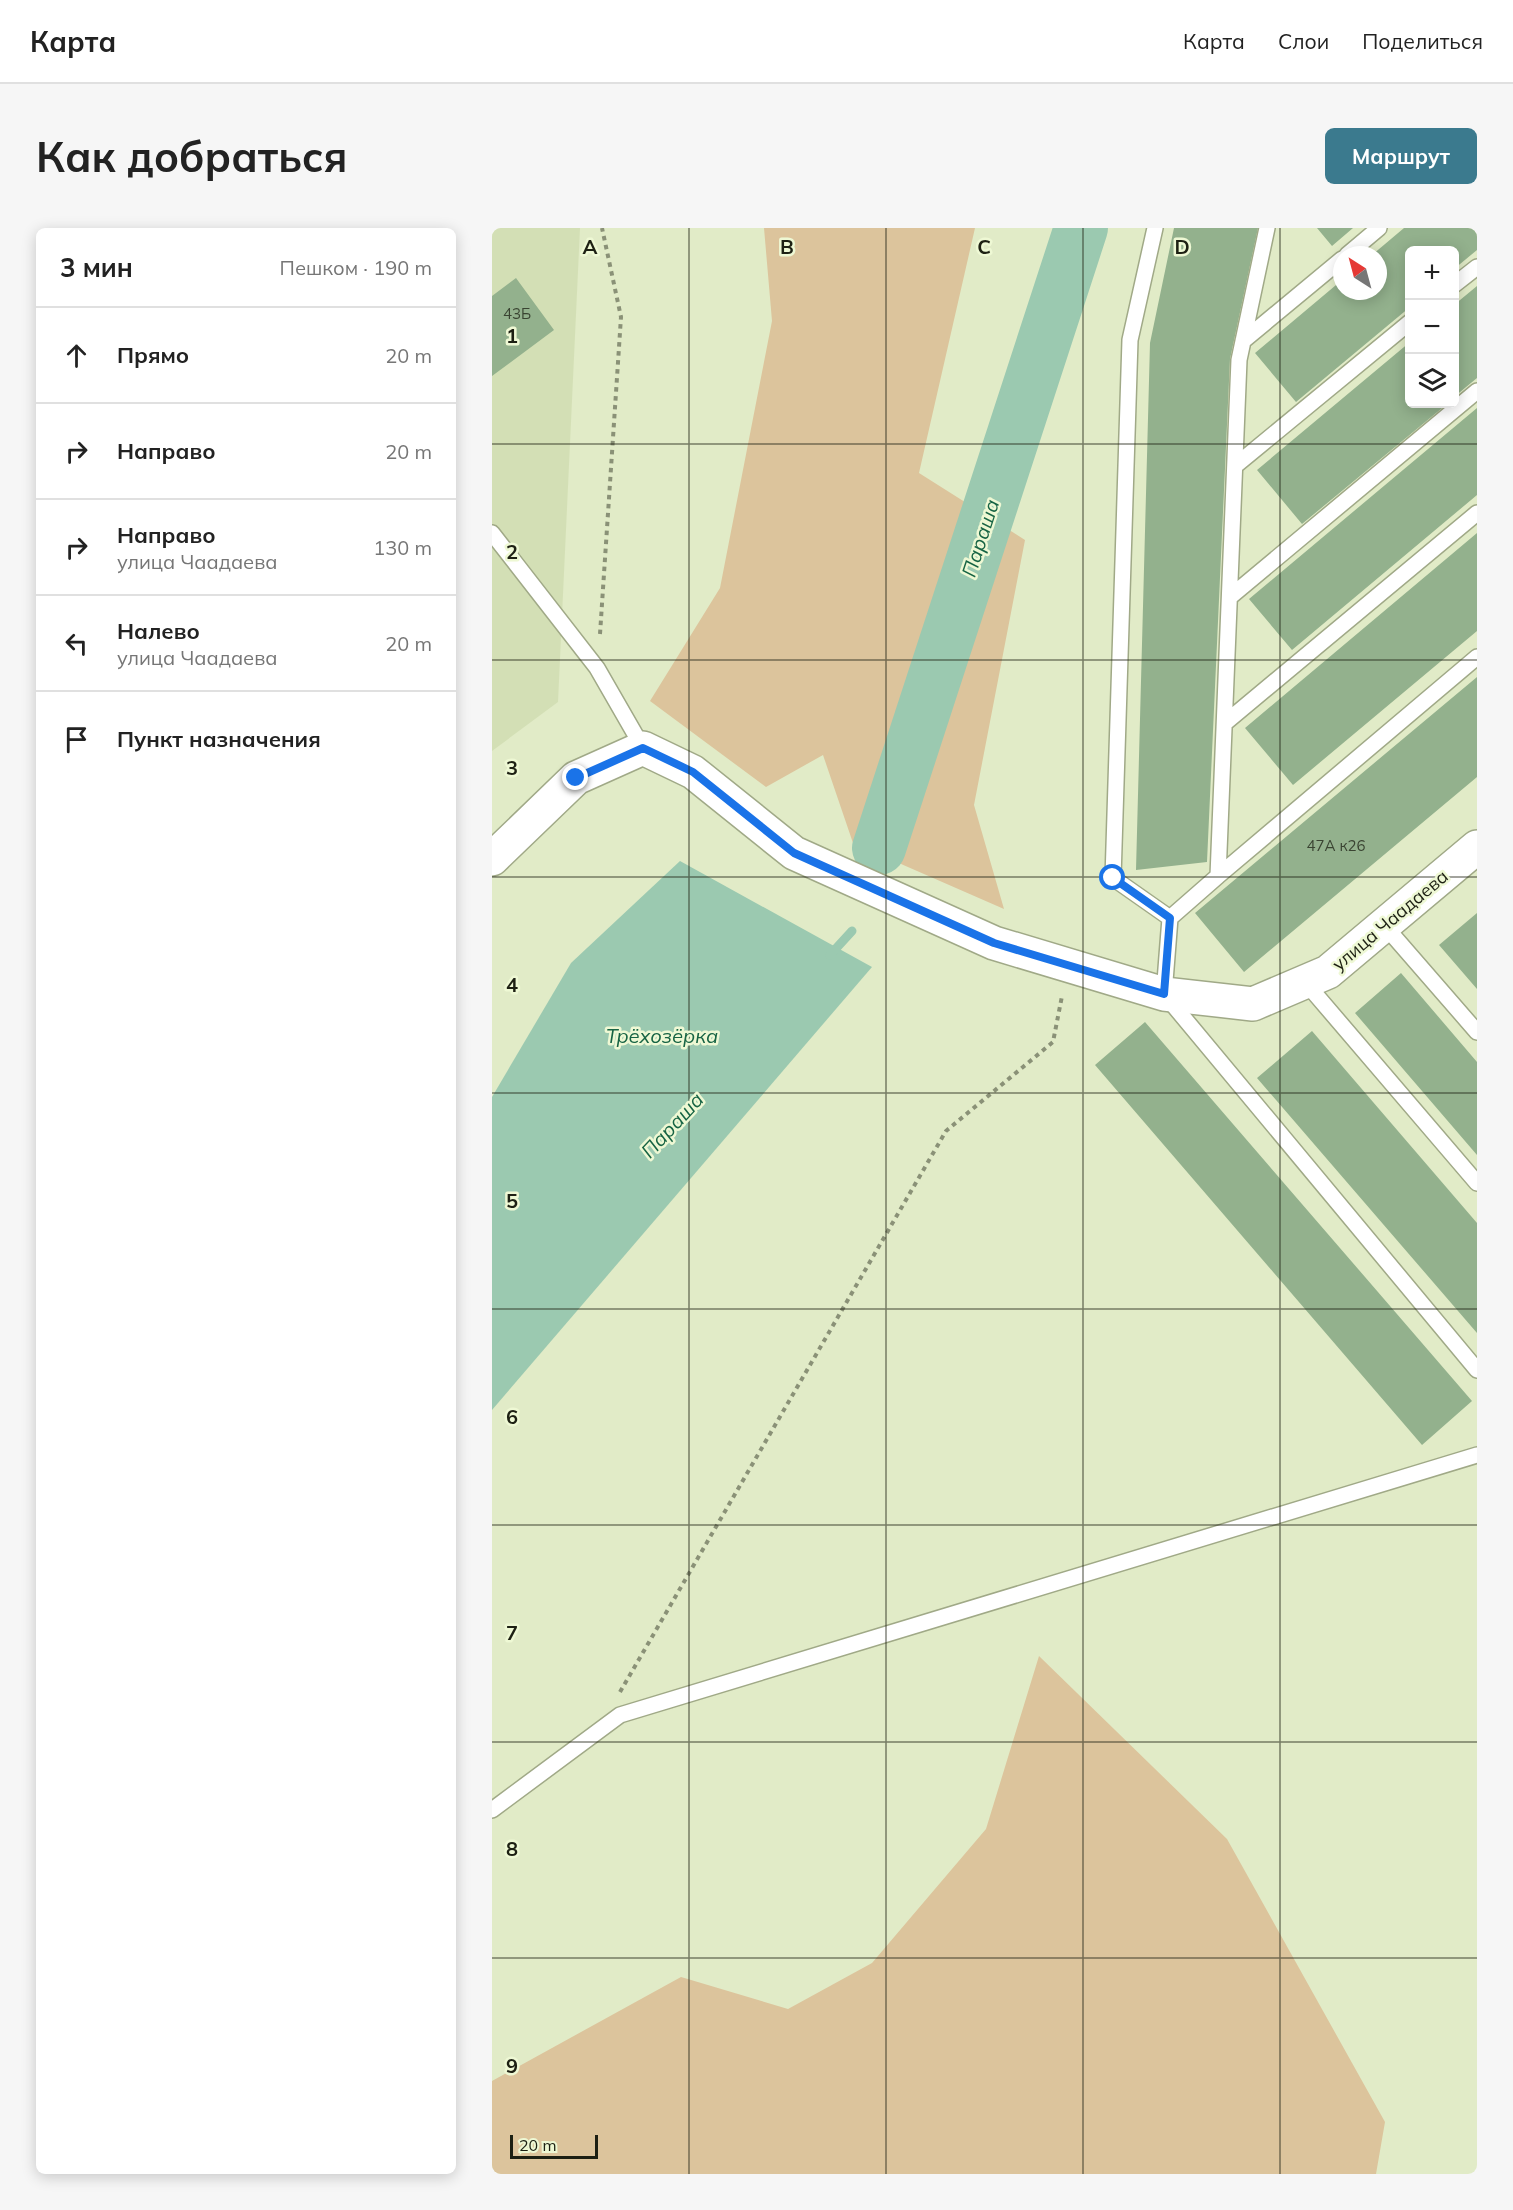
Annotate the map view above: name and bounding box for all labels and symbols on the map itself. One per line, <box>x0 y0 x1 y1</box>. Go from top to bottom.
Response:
text: A <box>583 234 598 259</box>
text: B <box>780 234 794 259</box>
text: C <box>977 234 991 259</box>
text: D <box>1174 234 1190 259</box>
north arrow <box>1333 246 1387 300</box>
house number: 43Б <box>503 304 531 323</box>
text: 1 <box>506 323 518 348</box>
water label: Параша <box>956 496 1004 580</box>
text: 2 <box>506 539 518 564</box>
text: 3 <box>506 755 518 780</box>
route end <box>562 764 588 790</box>
house number: 47А к26 <box>1306 836 1366 855</box>
route start <box>1099 864 1125 890</box>
street label: улица Чаадаева <box>1327 865 1453 975</box>
text: 4 <box>506 972 518 997</box>
water label: Трёхозёрка <box>606 1023 718 1048</box>
water label: Параша <box>635 1087 709 1163</box>
text: 5 <box>506 1188 518 1213</box>
text: 6 <box>506 1404 518 1429</box>
text: 7 <box>506 1620 518 1645</box>
text: 8 <box>506 1836 518 1861</box>
text: 9 <box>506 2053 518 2078</box>
scale bar <box>510 2132 598 2160</box>

